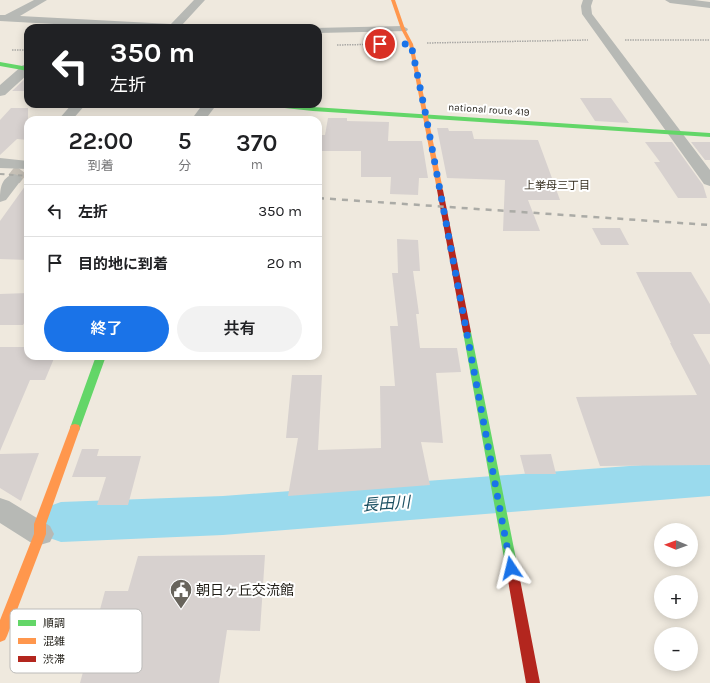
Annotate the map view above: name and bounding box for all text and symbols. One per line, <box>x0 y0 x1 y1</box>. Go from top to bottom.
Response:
pin <box>363 27 397 61</box>
icon: arrive <box>369 33 391 55</box>
text: 350 m <box>110 36 195 69</box>
icon: left <box>44 40 96 92</box>
text: 左折 <box>110 74 146 96</box>
street label: national route 419 <box>448 101 530 119</box>
text: 22:00 <box>68 127 133 155</box>
text: 5 <box>178 127 192 155</box>
text: 370 <box>236 129 278 157</box>
text: m <box>251 157 263 172</box>
text: 到着 <box>88 158 114 173</box>
text: 分 <box>178 158 191 173</box>
district label: 上挙母三丁目 <box>524 179 590 192</box>
icon: left <box>44 200 66 222</box>
text: 350 m <box>258 202 302 220</box>
text: 左折 <box>78 203 108 221</box>
icon: arrive <box>44 252 66 274</box>
text: 20 m <box>267 254 302 272</box>
text: 目的地に到着 <box>78 255 168 273</box>
button: 終了 <box>44 306 169 352</box>
button: 共有 <box>177 306 302 352</box>
water label: 長田川 <box>361 492 413 515</box>
north arrow <box>654 523 698 567</box>
map controls <box>654 523 698 671</box>
position arrow <box>490 547 532 589</box>
button: + <box>654 575 698 619</box>
public building icon: 朝日ヶ丘交流館 <box>168 577 194 610</box>
place label: 朝日ヶ丘交流館 <box>196 582 294 599</box>
legend <box>10 609 142 673</box>
text: 順調 <box>43 617 65 630</box>
button: − <box>654 627 698 671</box>
text: 混雑 <box>43 635 65 648</box>
text: 渋滞 <box>43 653 65 666</box>

